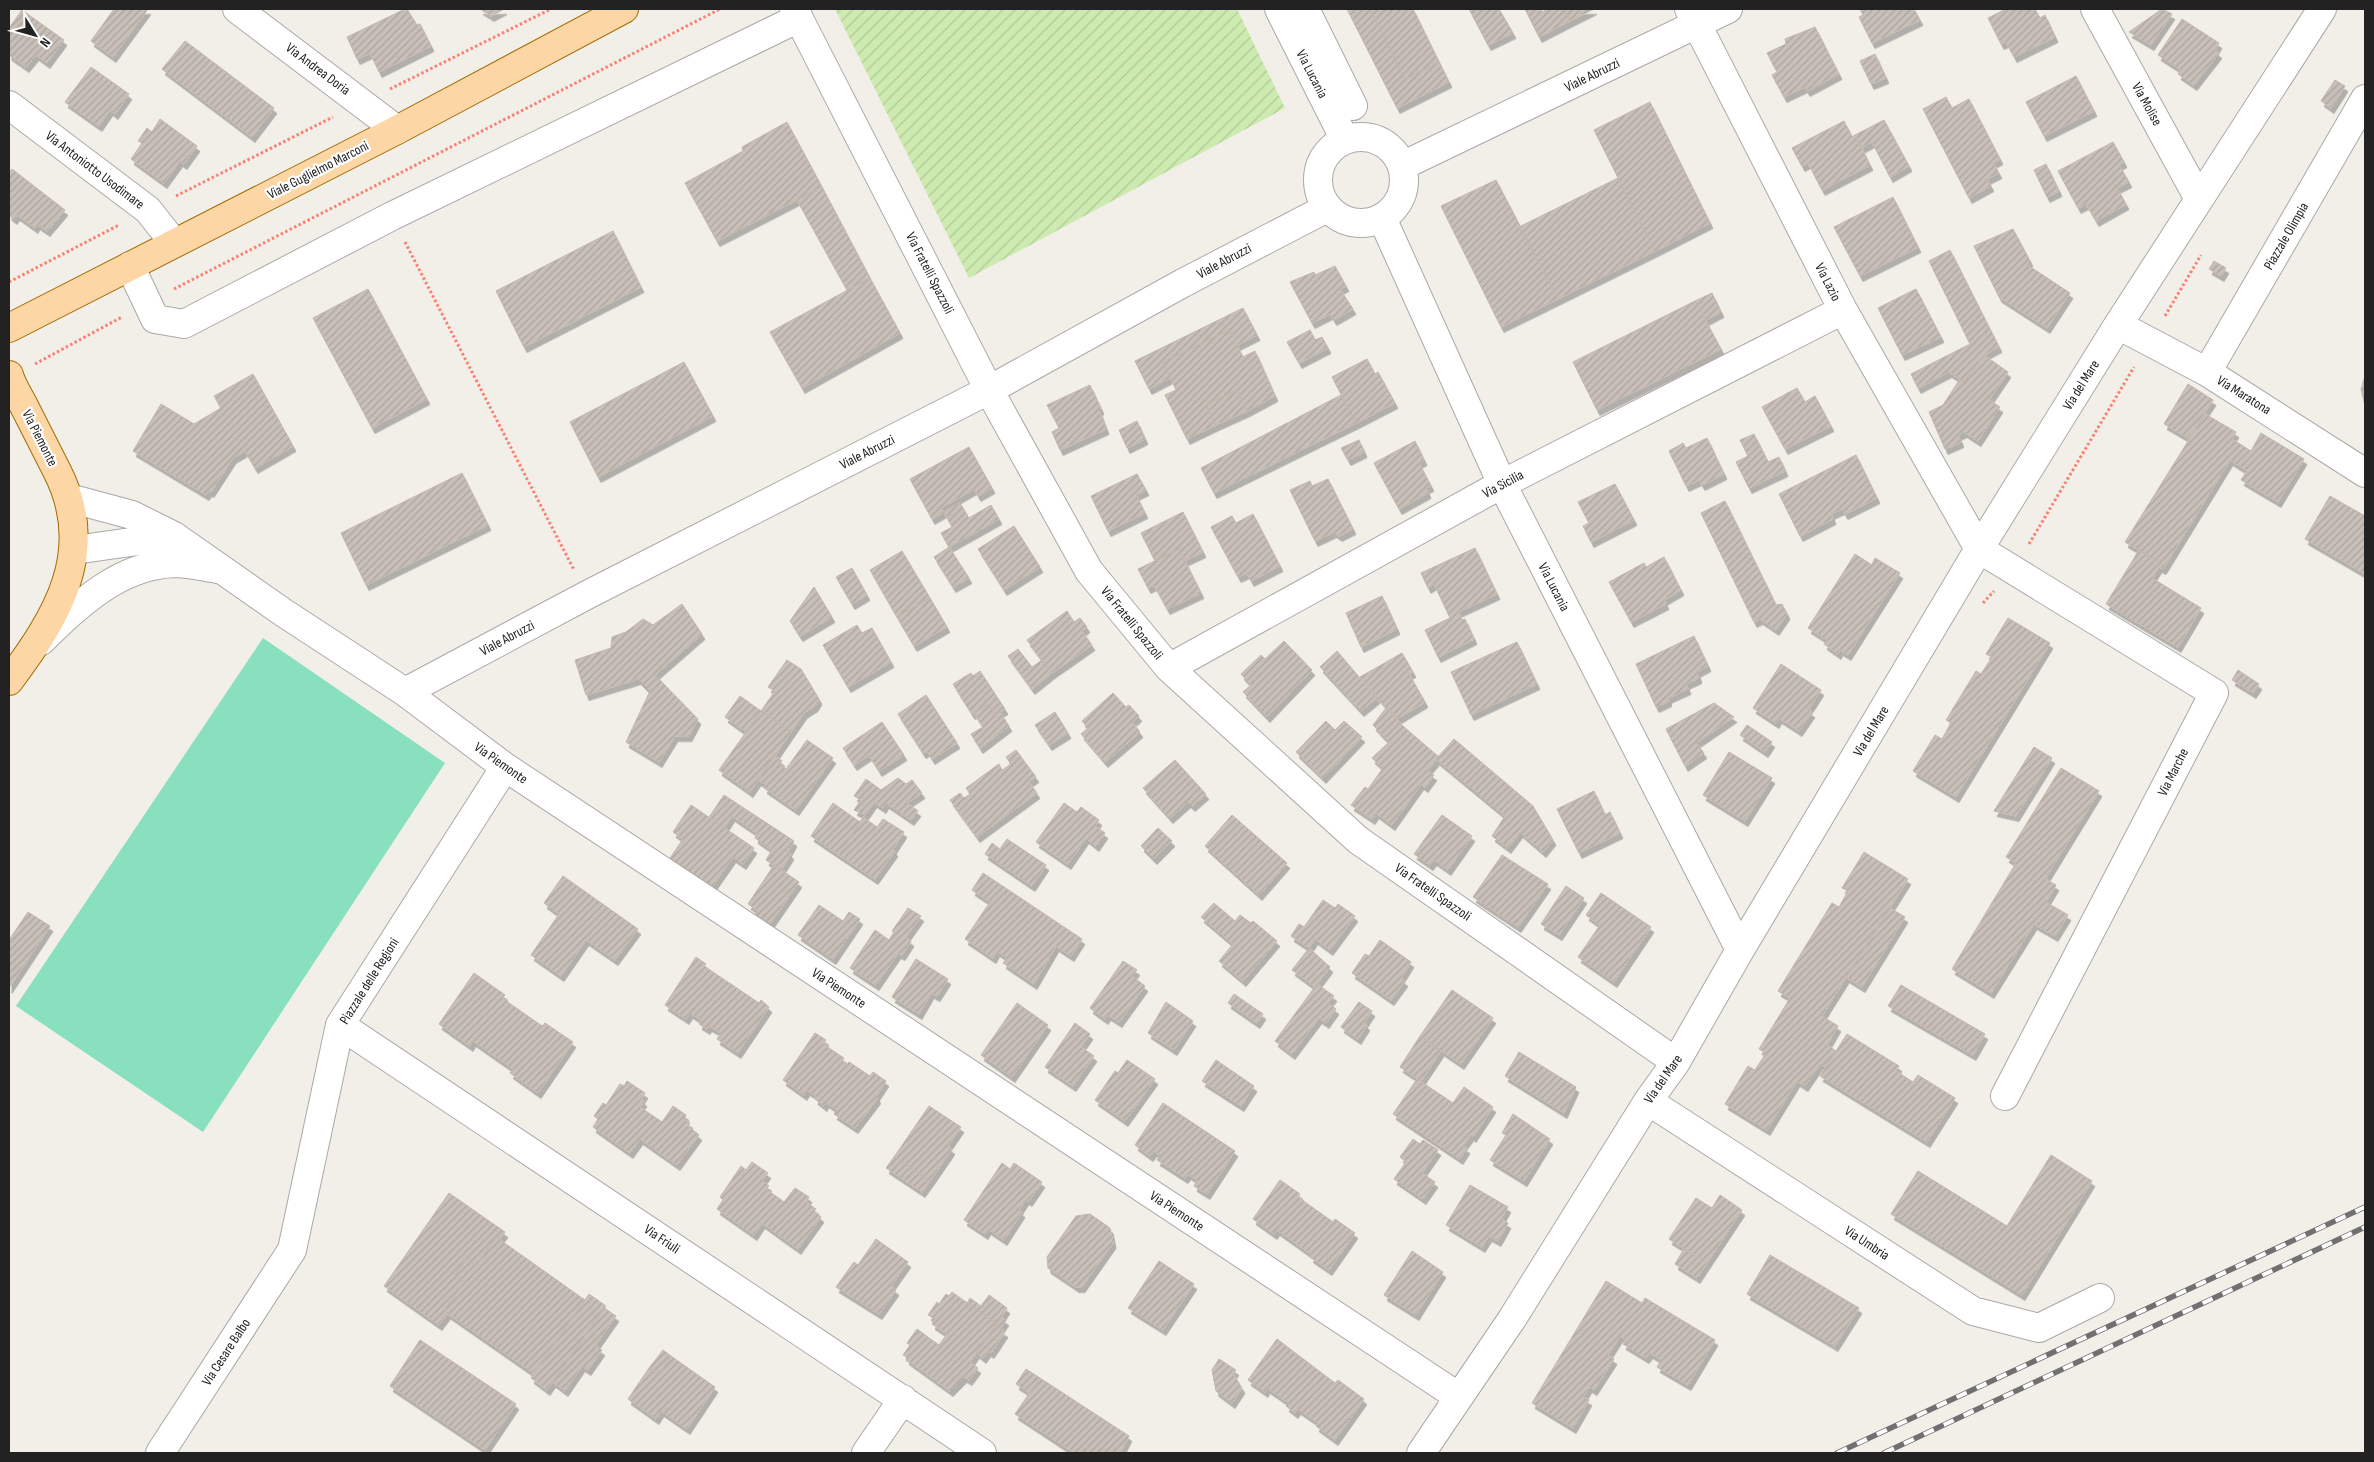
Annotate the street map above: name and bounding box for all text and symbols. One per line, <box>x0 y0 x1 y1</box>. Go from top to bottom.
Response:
north arrow <box>10 10 60 60</box>
text: N <box>36 34 54 51</box>
street label: Via Andrea Doria <box>282 39 354 99</box>
street label: Via Lucania <box>1293 47 1331 101</box>
street label: Viale Abruzzi <box>1562 54 1622 96</box>
street label: Via Molise <box>2128 79 2166 129</box>
street label: Via Antoniotto Usodimare <box>42 127 148 213</box>
street label: Viale Guglielmo Marconi <box>265 137 371 203</box>
street label: Piazzale Olimpia <box>2260 199 2312 273</box>
street label: Via Fratelli Spazzoli <box>902 229 958 317</box>
street label: Viale Abruzzi <box>1194 240 1254 282</box>
street label: Via Lazio <box>1811 260 1845 304</box>
street label: Via del Mare <box>2059 357 2103 413</box>
street label: Via Maratona <box>2214 372 2274 418</box>
street label: Via Piemonte <box>19 407 61 469</box>
street label: Viale Abruzzi <box>837 431 897 473</box>
street label: Via Sicilia <box>1479 466 1527 502</box>
street label: Via Lucania <box>1535 560 1573 614</box>
street label: Via Fratelli Spazzoli <box>1097 583 1167 663</box>
street label: Viale Abruzzi <box>477 617 537 659</box>
street label: Via del Mare <box>1849 703 1893 759</box>
street label: Via Piemonte <box>471 738 531 788</box>
street label: Via Marche <box>2154 745 2192 799</box>
street label: Via Fratelli Spazzoli <box>1391 859 1475 925</box>
street label: Piazzale delle Regioni <box>336 935 402 1027</box>
street label: Via Piemonte <box>809 964 869 1012</box>
street label: Via del Mare <box>1640 1051 1686 1107</box>
street label: Via Piemonte <box>1147 1187 1207 1235</box>
street label: Via Friuli <box>641 1221 683 1257</box>
street label: Via Umbria <box>1841 1222 1893 1264</box>
street label: Via Cesare Balbo <box>198 1315 254 1389</box>

